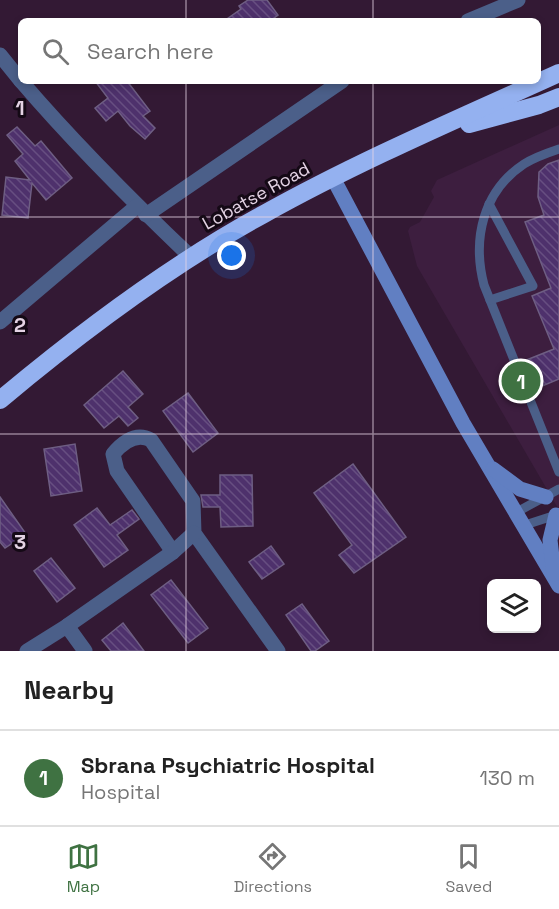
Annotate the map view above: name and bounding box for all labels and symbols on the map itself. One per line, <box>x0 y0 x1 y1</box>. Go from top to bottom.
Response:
text: 1 <box>15 95 25 121</box>
street label: Lobatse Road <box>198 157 314 235</box>
your location <box>217 241 246 270</box>
text: 2 <box>14 312 26 338</box>
pin: 1 <box>502 358 540 404</box>
text: 3 <box>14 529 26 555</box>

